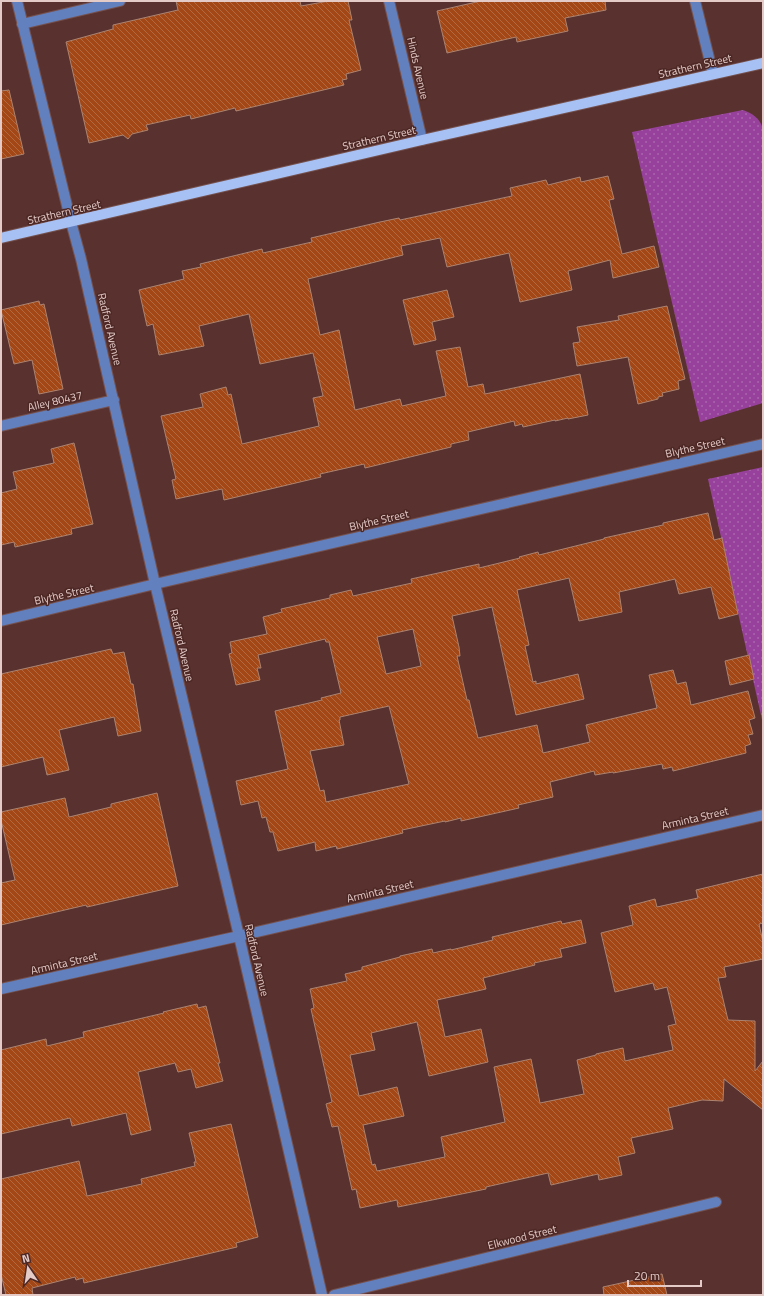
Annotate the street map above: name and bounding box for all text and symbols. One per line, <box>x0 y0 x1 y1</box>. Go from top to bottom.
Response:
street label: Hinds Avenue <box>403 35 433 101</box>
street label: Strathern Street <box>657 50 733 82</box>
street label: Strathern Street <box>341 122 417 154</box>
street label: Strathern Street <box>26 196 102 228</box>
street label: Radford Avenue <box>94 291 126 367</box>
street label: Alley 80437 <box>26 387 84 415</box>
street label: Blythe Street <box>664 432 727 462</box>
street label: Blythe Street <box>348 505 411 535</box>
street label: Blythe Street <box>33 579 96 609</box>
street label: Radford Avenue <box>166 607 198 683</box>
street label: Arminta Street <box>660 803 730 833</box>
street label: Arminta Street <box>345 876 415 906</box>
street label: Radford Avenue <box>241 922 273 998</box>
street label: Arminta Street <box>29 948 99 978</box>
street label: Elkwood Street <box>486 1221 558 1253</box>
north arrow <box>8 1248 48 1288</box>
text: N <box>20 1250 31 1267</box>
scale bar <box>628 1262 701 1288</box>
text: 20 m <box>634 1266 660 1285</box>

